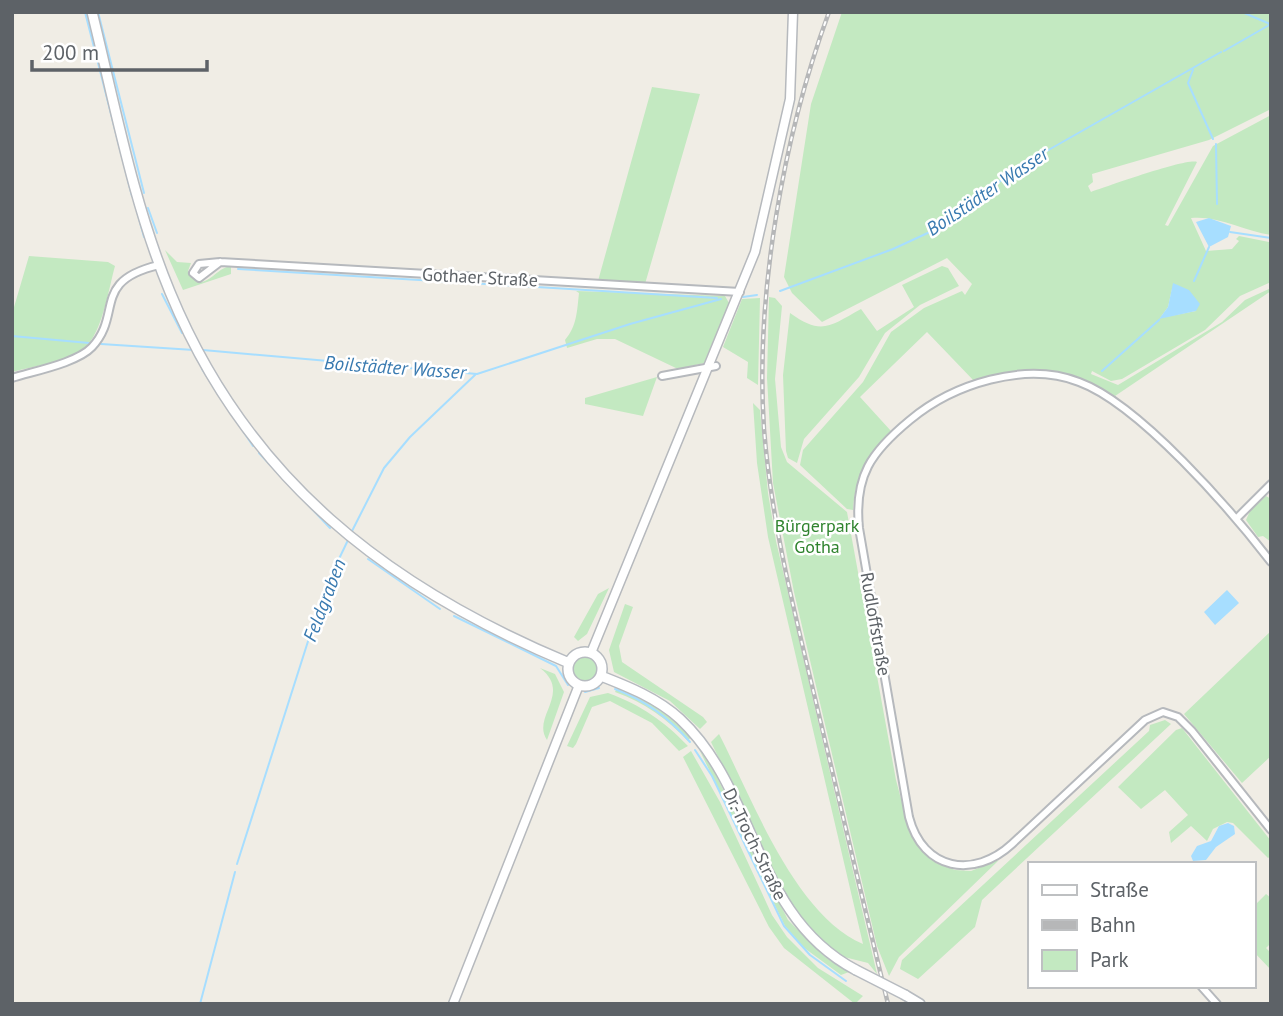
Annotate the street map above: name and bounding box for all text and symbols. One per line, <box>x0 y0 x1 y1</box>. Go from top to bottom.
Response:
scale bar <box>32 28 206 72</box>
text: 200 m <box>42 39 99 66</box>
water label: Boilstädter Wasser <box>921 140 1054 241</box>
street label: Gothaer Straße <box>421 262 539 292</box>
water label: Boilstädter Wasser <box>323 350 468 384</box>
park label: Bürgerpark Gotha <box>775 514 860 558</box>
water label: Feldgraben <box>297 555 351 645</box>
street label: Rudloffstraße <box>856 570 896 678</box>
street label: Dr.-Troch-Straße <box>718 784 792 904</box>
legend <box>1028 862 1255 988</box>
text: Straße <box>1090 876 1149 903</box>
text: Bahn <box>1090 911 1136 938</box>
text: Park <box>1090 946 1129 973</box>

